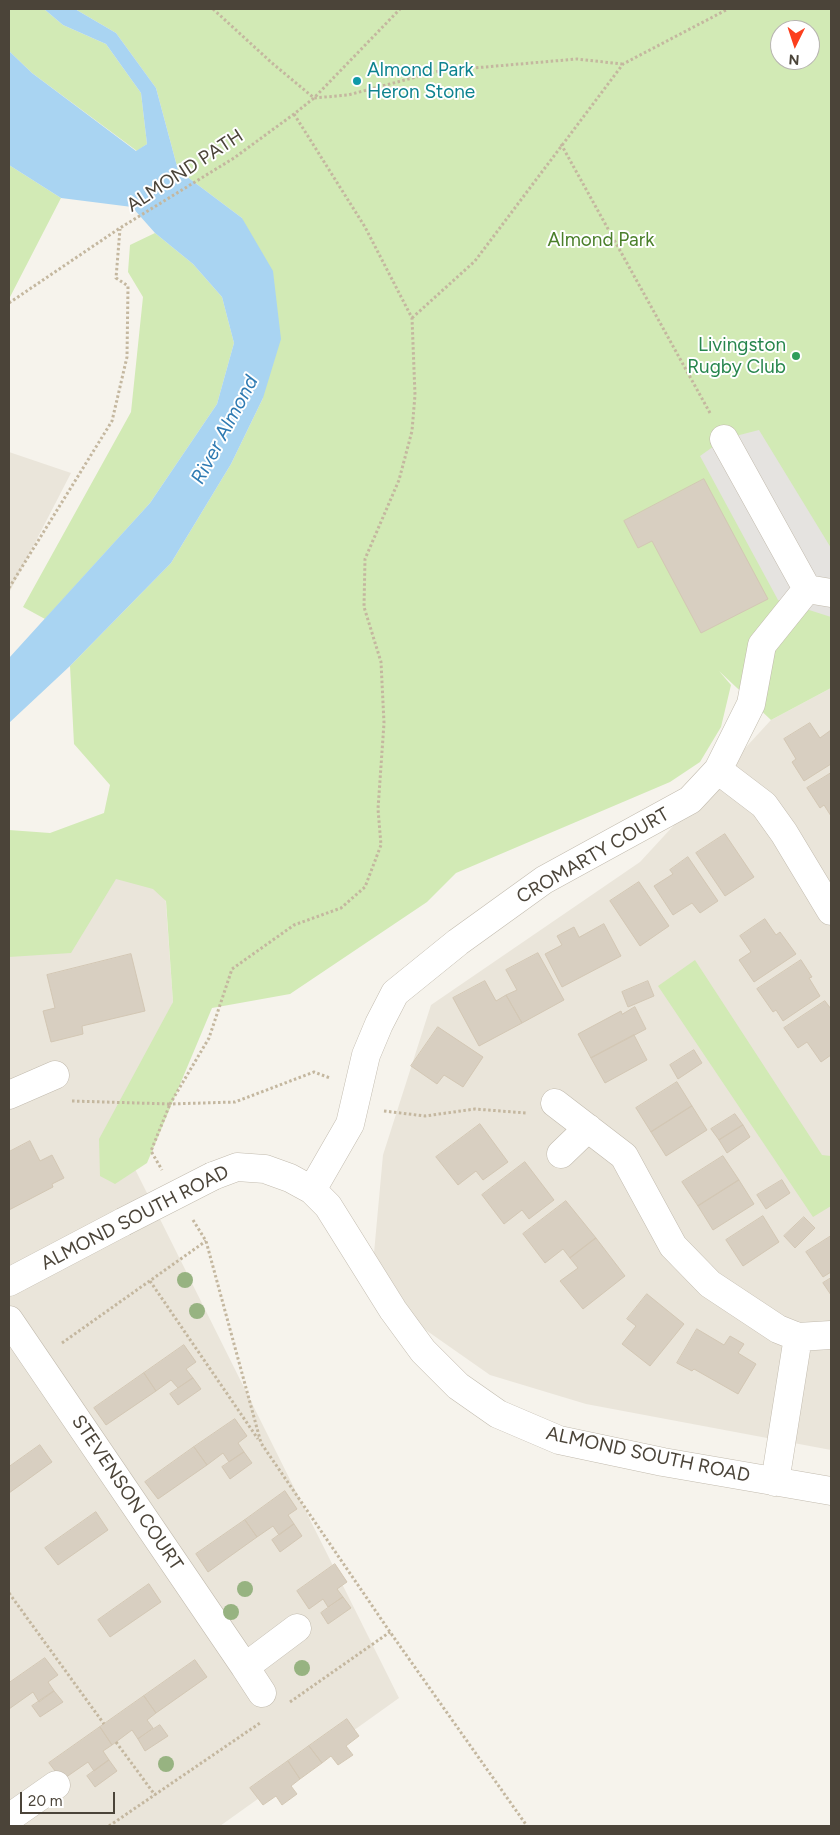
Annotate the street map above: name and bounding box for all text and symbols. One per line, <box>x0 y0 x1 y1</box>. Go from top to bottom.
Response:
north arrow <box>770 20 820 70</box>
text: N <box>788 51 800 68</box>
place label: Almond Park Heron Stone <box>367 59 475 103</box>
marker: Almond Park Heron Stone <box>351 75 363 87</box>
street label: ALMOND PATH <box>122 125 248 217</box>
park label: Almond Park <box>548 229 654 251</box>
place label: Livingston Rugby Club <box>687 334 786 378</box>
marker: Livingston Rugby Club <box>790 350 802 362</box>
water label: River Almond <box>186 372 264 488</box>
street label: CROMARTY COURT <box>513 803 673 909</box>
street label: ALMOND SOUTH ROAD <box>37 1161 233 1275</box>
street label: STEVENSON COURT <box>67 1411 187 1575</box>
street label: ALMOND SOUTH ROAD <box>544 1422 752 1488</box>
scale bar <box>22 1782 118 1814</box>
text: 20 m <box>28 1792 62 1810</box>

